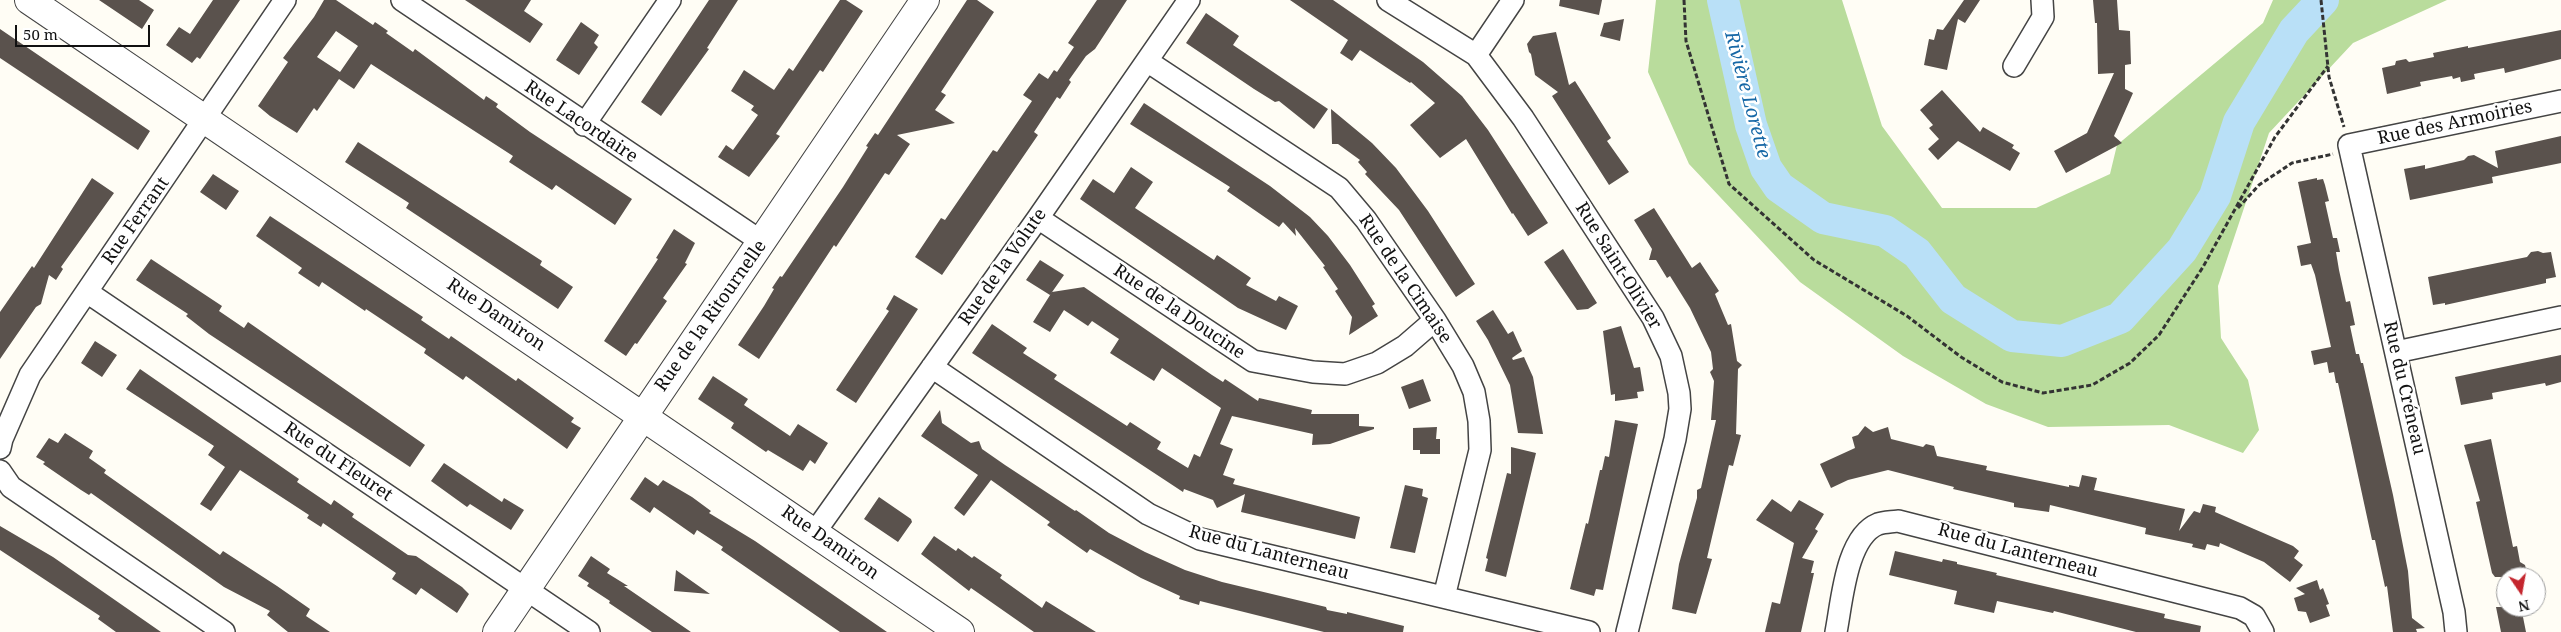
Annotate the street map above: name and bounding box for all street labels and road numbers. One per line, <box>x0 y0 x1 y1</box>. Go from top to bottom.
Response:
street label: Rue Lacordaire <box>520 76 642 168</box>
street label: Rue des Armoiries <box>2376 96 2534 150</box>
street label: Rue Ferrant <box>98 173 174 269</box>
street label: Rue Saint-Olivier <box>1570 198 1666 334</box>
street label: Rue de la Volute <box>955 204 1051 330</box>
street label: Rue de la Cimaise <box>1354 210 1456 348</box>
street label: Rue de la Ritournelle <box>651 236 771 396</box>
street label: Rue de la Doucine <box>1109 260 1249 364</box>
street label: Rue Damiron <box>443 274 549 356</box>
street label: Rue du Créneau <box>2378 319 2430 457</box>
street label: Rue du Fleuret <box>280 418 396 506</box>
street label: Rue Damiron <box>777 501 883 585</box>
street label: Rue du Lanterneau <box>1936 519 2100 583</box>
street label: Rue du Lanterneau <box>1187 521 1351 585</box>

